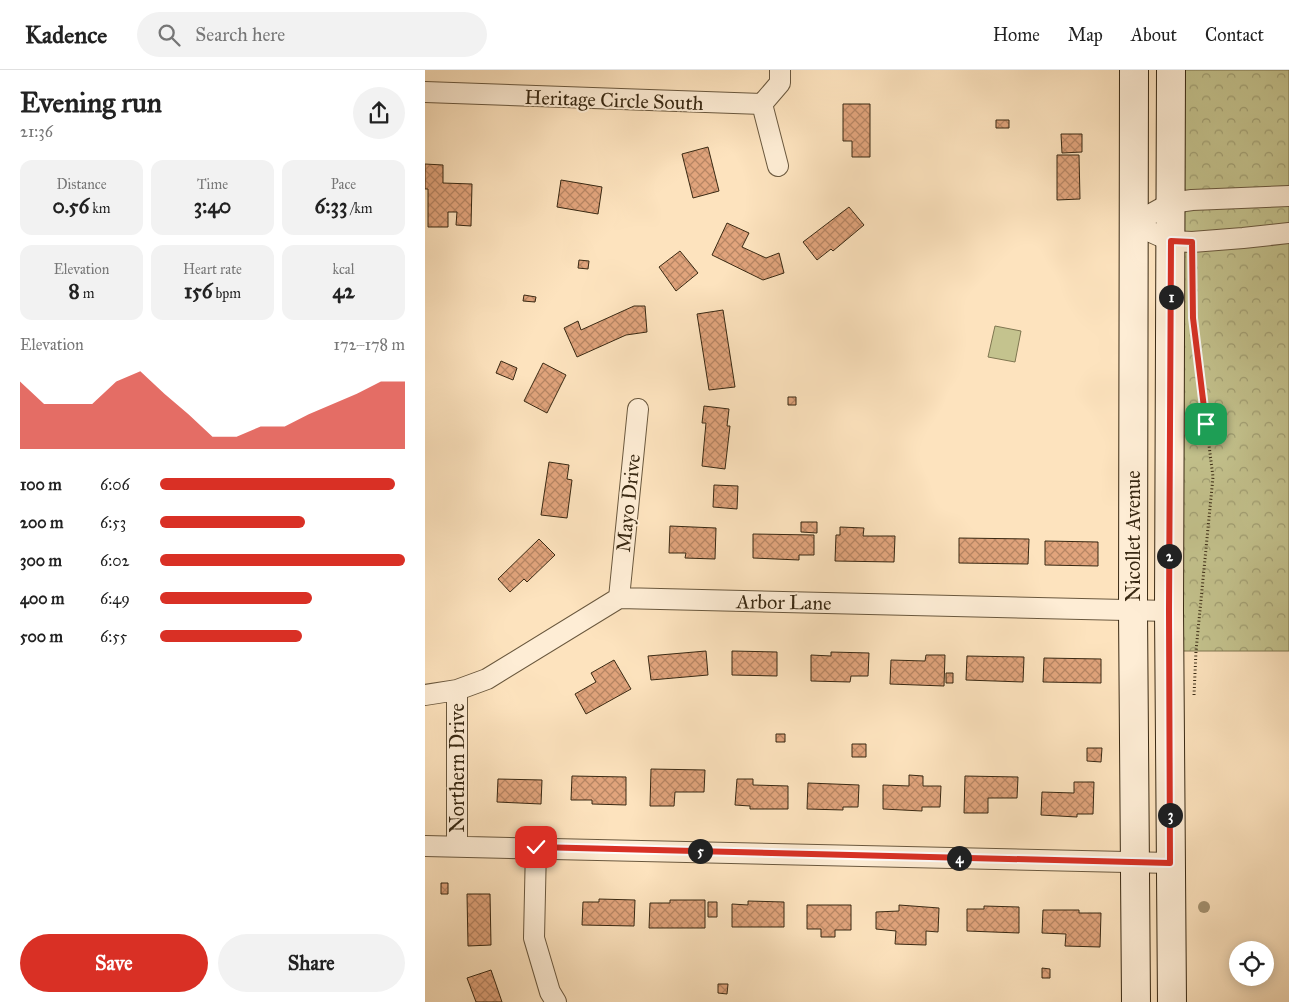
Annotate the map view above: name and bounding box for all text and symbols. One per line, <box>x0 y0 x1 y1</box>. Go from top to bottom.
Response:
search box <box>137 12 487 57</box>
text: Kadence <box>25 20 107 50</box>
icon: search <box>155 21 183 49</box>
text: Search here <box>195 23 285 46</box>
text: Home <box>993 24 1040 46</box>
text: Map <box>1068 24 1103 46</box>
text: About <box>1131 24 1177 46</box>
text: Contact <box>1205 24 1264 46</box>
text: Evening run <box>20 85 162 120</box>
street label: Heritage Circle South <box>524 85 704 116</box>
button: share <box>353 87 405 139</box>
text: 21:36 <box>20 122 53 141</box>
text: Distance <box>56 176 107 193</box>
text: Time <box>197 176 228 193</box>
text: Pace <box>331 176 356 193</box>
text: 0.56 <box>52 193 89 219</box>
text: 3:40 <box>194 193 231 219</box>
text: 6:33 <box>315 193 347 219</box>
text: km <box>89 200 111 217</box>
text: /km <box>347 200 372 217</box>
text: Elevation <box>54 261 109 278</box>
text: Heart rate <box>183 261 242 278</box>
text: kcal <box>332 261 355 278</box>
text: 8 <box>69 278 80 304</box>
text: 156 <box>184 278 213 304</box>
text: 42 <box>332 278 355 304</box>
pin: 1 <box>1159 284 1183 310</box>
text: m <box>80 285 94 302</box>
text: bpm <box>213 285 241 302</box>
text: 1 <box>1169 289 1174 306</box>
text: Elevation <box>20 335 84 354</box>
text: 172–178 m <box>334 335 405 354</box>
pin <box>1185 403 1227 445</box>
icon: arrive <box>1192 410 1220 438</box>
street label: Mayo Drive <box>611 453 645 553</box>
street label: Nicollet Avenue <box>1121 470 1145 602</box>
text: 100 m <box>20 475 62 494</box>
text: 6:06 <box>100 475 130 494</box>
text: 200 m <box>20 513 63 532</box>
text: 6:53 <box>100 513 126 532</box>
pin: 2 <box>1157 544 1181 568</box>
text: 2 <box>1166 548 1173 565</box>
text: 300 m <box>20 551 62 570</box>
text: 6:02 <box>100 551 129 570</box>
text: 400 m <box>20 589 64 608</box>
text: 6:49 <box>100 589 130 608</box>
street label: Arbor Lane <box>735 589 832 615</box>
text: 500 m <box>20 627 63 646</box>
text: 6:55 <box>100 627 127 646</box>
street label: Northern Drive <box>445 703 469 833</box>
pin: 3 <box>1157 802 1183 828</box>
text: 3 <box>1168 807 1173 824</box>
pin <box>515 826 557 868</box>
icon: check <box>522 833 550 861</box>
pin: 5 <box>687 838 713 864</box>
text: 5 <box>697 843 704 860</box>
pin: 4 <box>947 846 971 870</box>
text: 4 <box>956 850 963 867</box>
button: Save <box>20 934 208 992</box>
button: Share <box>218 934 405 992</box>
map controls <box>1229 941 1274 986</box>
button: locate <box>1229 941 1274 986</box>

